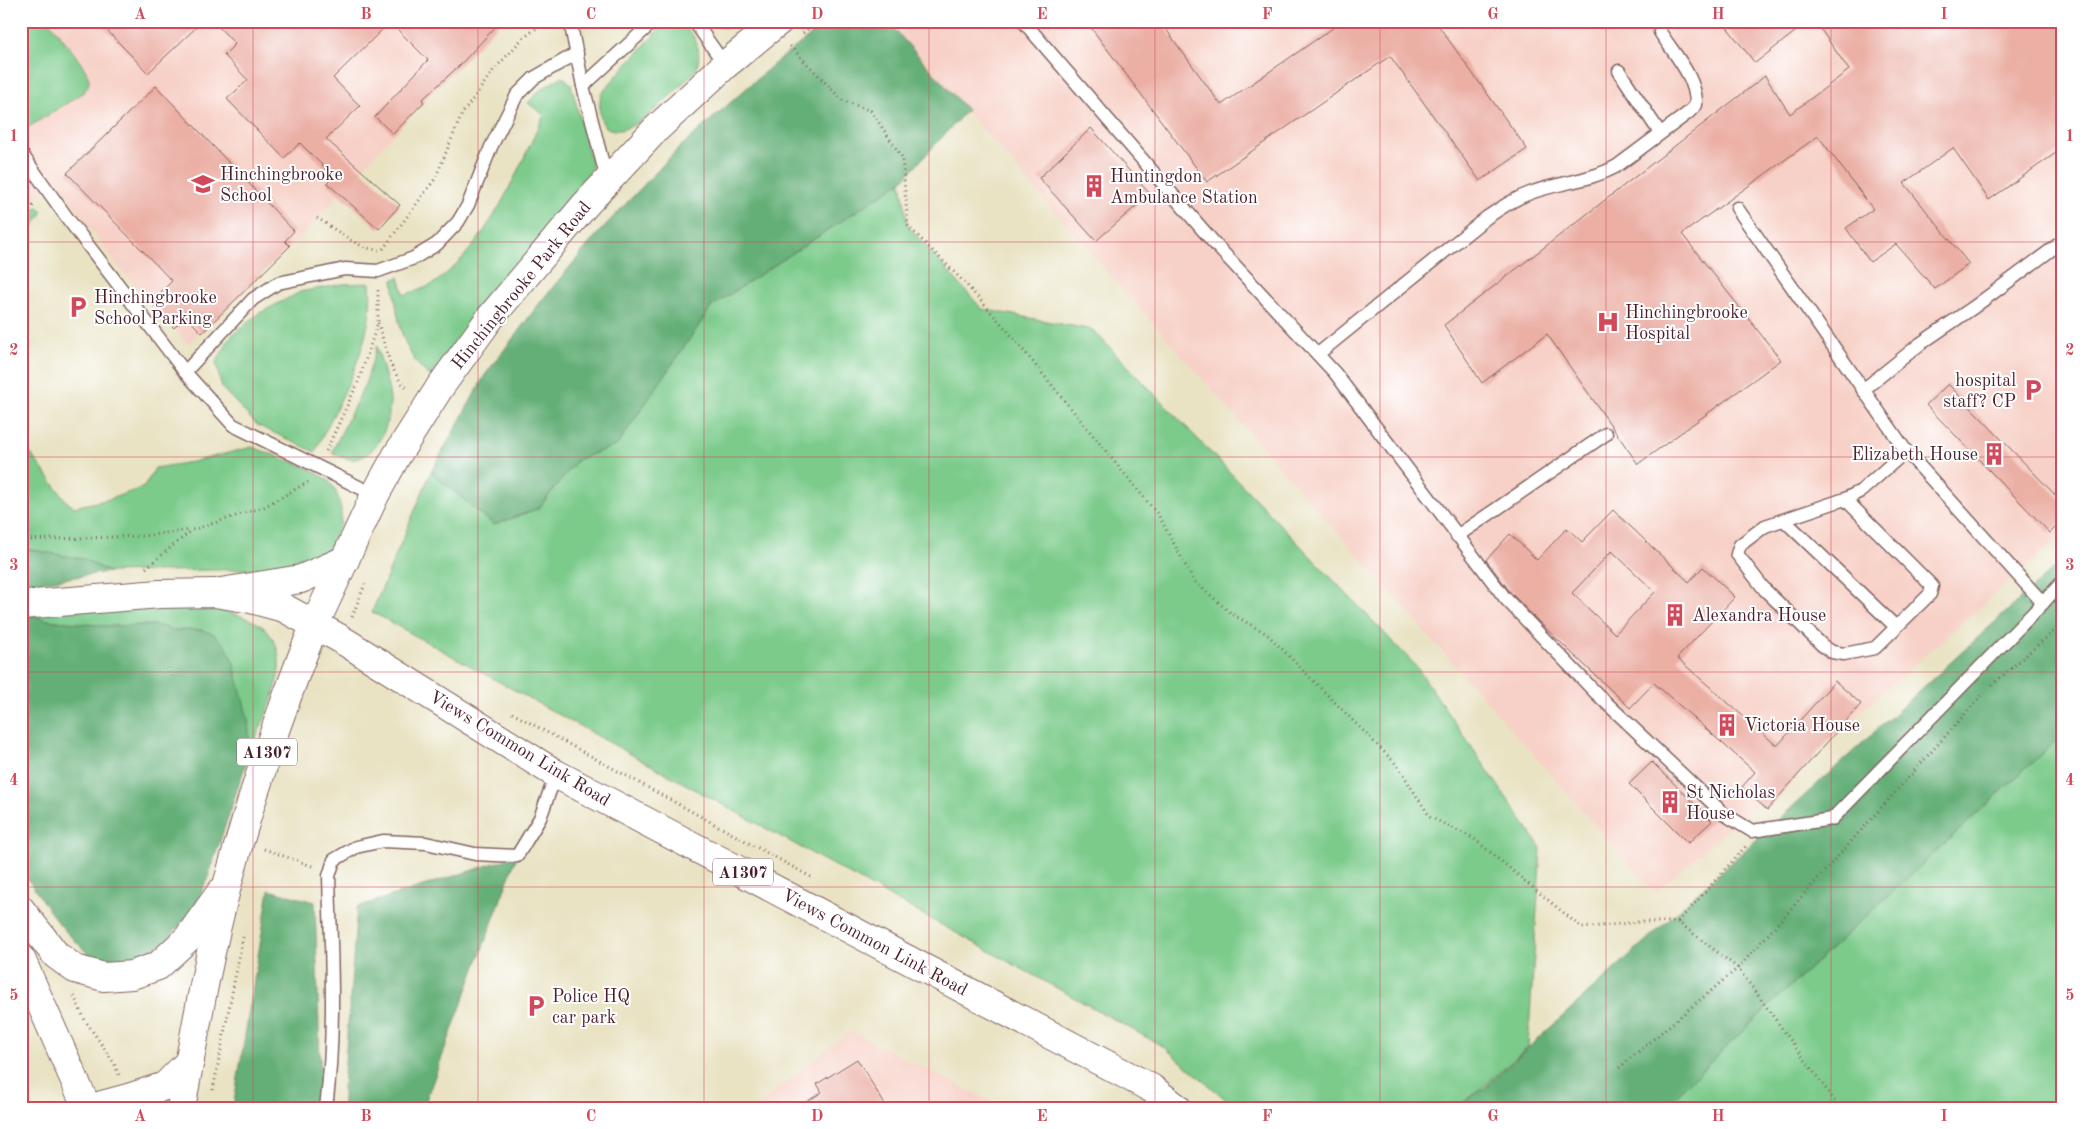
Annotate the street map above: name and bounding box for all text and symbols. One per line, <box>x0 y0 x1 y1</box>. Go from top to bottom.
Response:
text: A <box>134 7 146 23</box>
text: B <box>360 7 372 23</box>
text: C <box>586 7 596 23</box>
text: D <box>811 7 823 23</box>
text: E <box>1036 7 1048 23</box>
text: F <box>1262 7 1273 23</box>
text: G <box>1487 7 1499 23</box>
text: H <box>1711 7 1725 23</box>
text: I <box>1940 7 1948 23</box>
text: 1 <box>9 129 19 145</box>
text: 1 <box>2065 129 2075 145</box>
place label: Hinchingbrooke School <box>220 166 343 205</box>
place label: Huntingdon Ambulance Station <box>1110 168 1258 207</box>
school or university icon: Hinchingbrooke School <box>190 171 216 197</box>
building icon: Huntingdon Ambulance Station <box>1081 173 1107 199</box>
street label: Hinchingbrooke Park Road <box>449 198 595 373</box>
place label: Hinchingbrooke School Parking <box>94 289 217 328</box>
parking icon: Hinchingbrooke School Parking <box>65 294 91 320</box>
place label: Hinchingbrooke Hospital <box>1625 304 1748 343</box>
hospital icon: Hinchingbrooke Hospital <box>1595 309 1621 335</box>
text: 2 <box>9 343 19 359</box>
text: 2 <box>2065 343 2075 359</box>
place label: hospital staff? CP <box>1943 372 2016 411</box>
parking icon: hospital staff? CP <box>2020 377 2046 403</box>
building icon: Elizabeth House <box>1981 441 2007 467</box>
place label: Elizabeth House <box>1852 446 1978 464</box>
text: 3 <box>9 558 19 574</box>
text: 3 <box>2065 558 2075 574</box>
building icon: Alexandra House <box>1662 602 1688 628</box>
place label: Alexandra House <box>1692 607 1826 625</box>
street label: Views Common Link Road <box>426 688 613 810</box>
building icon: Victoria House <box>1714 712 1740 738</box>
place label: Victoria House <box>1744 717 1860 735</box>
road number: A1307 <box>237 739 297 766</box>
text: 4 <box>9 773 19 789</box>
text: 4 <box>2065 773 2075 789</box>
place label: St Nicholas House <box>1686 784 1776 823</box>
building icon: St Nicholas House <box>1657 789 1683 815</box>
road number: A1307 <box>713 859 773 886</box>
street label: Views Common Link Road <box>779 886 970 1000</box>
text: 5 <box>9 988 19 1004</box>
place label: Police HQ car park <box>552 988 630 1027</box>
text: 5 <box>2065 988 2075 1004</box>
parking icon: Police HQ car park <box>523 993 549 1019</box>
text: A <box>134 1109 146 1125</box>
text: B <box>360 1109 372 1125</box>
text: C <box>586 1109 596 1125</box>
text: D <box>811 1109 823 1125</box>
text: E <box>1036 1109 1048 1125</box>
text: F <box>1262 1109 1273 1125</box>
text: G <box>1487 1109 1499 1125</box>
text: H <box>1711 1109 1725 1125</box>
text: I <box>1940 1109 1948 1125</box>

